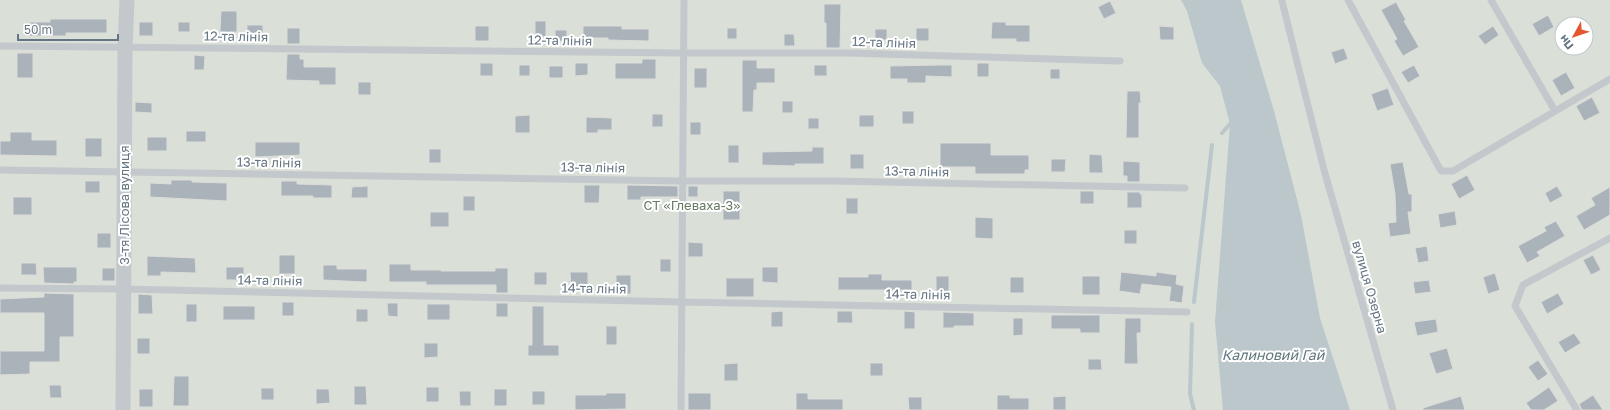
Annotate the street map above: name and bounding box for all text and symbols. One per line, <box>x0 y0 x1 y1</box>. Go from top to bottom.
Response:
scale bar <box>18 16 118 42</box>
north arrow <box>1554 16 1594 56</box>
text: 50 m <box>24 22 52 37</box>
street label: 12-та лінія <box>204 27 268 45</box>
street label: 12-та лінія <box>528 31 592 49</box>
street label: 12-та лінія <box>852 33 916 51</box>
text: Пн <box>1556 33 1576 53</box>
street label: 3-тя Лісова вулиця <box>116 145 132 265</box>
street label: 13-та лінія <box>237 153 301 171</box>
street label: 13-та лінія <box>561 158 625 176</box>
street label: 13-та лінія <box>885 162 949 180</box>
park label: СТ «Глеваха-3» <box>644 197 740 213</box>
street label: вулиця Озерна <box>1349 239 1391 335</box>
street label: 14-та лінія <box>237 271 303 289</box>
street label: 14-та лінія <box>561 279 627 297</box>
street label: 14-та лінія <box>885 285 951 303</box>
water label: Калиновий Гай <box>1222 346 1326 363</box>

